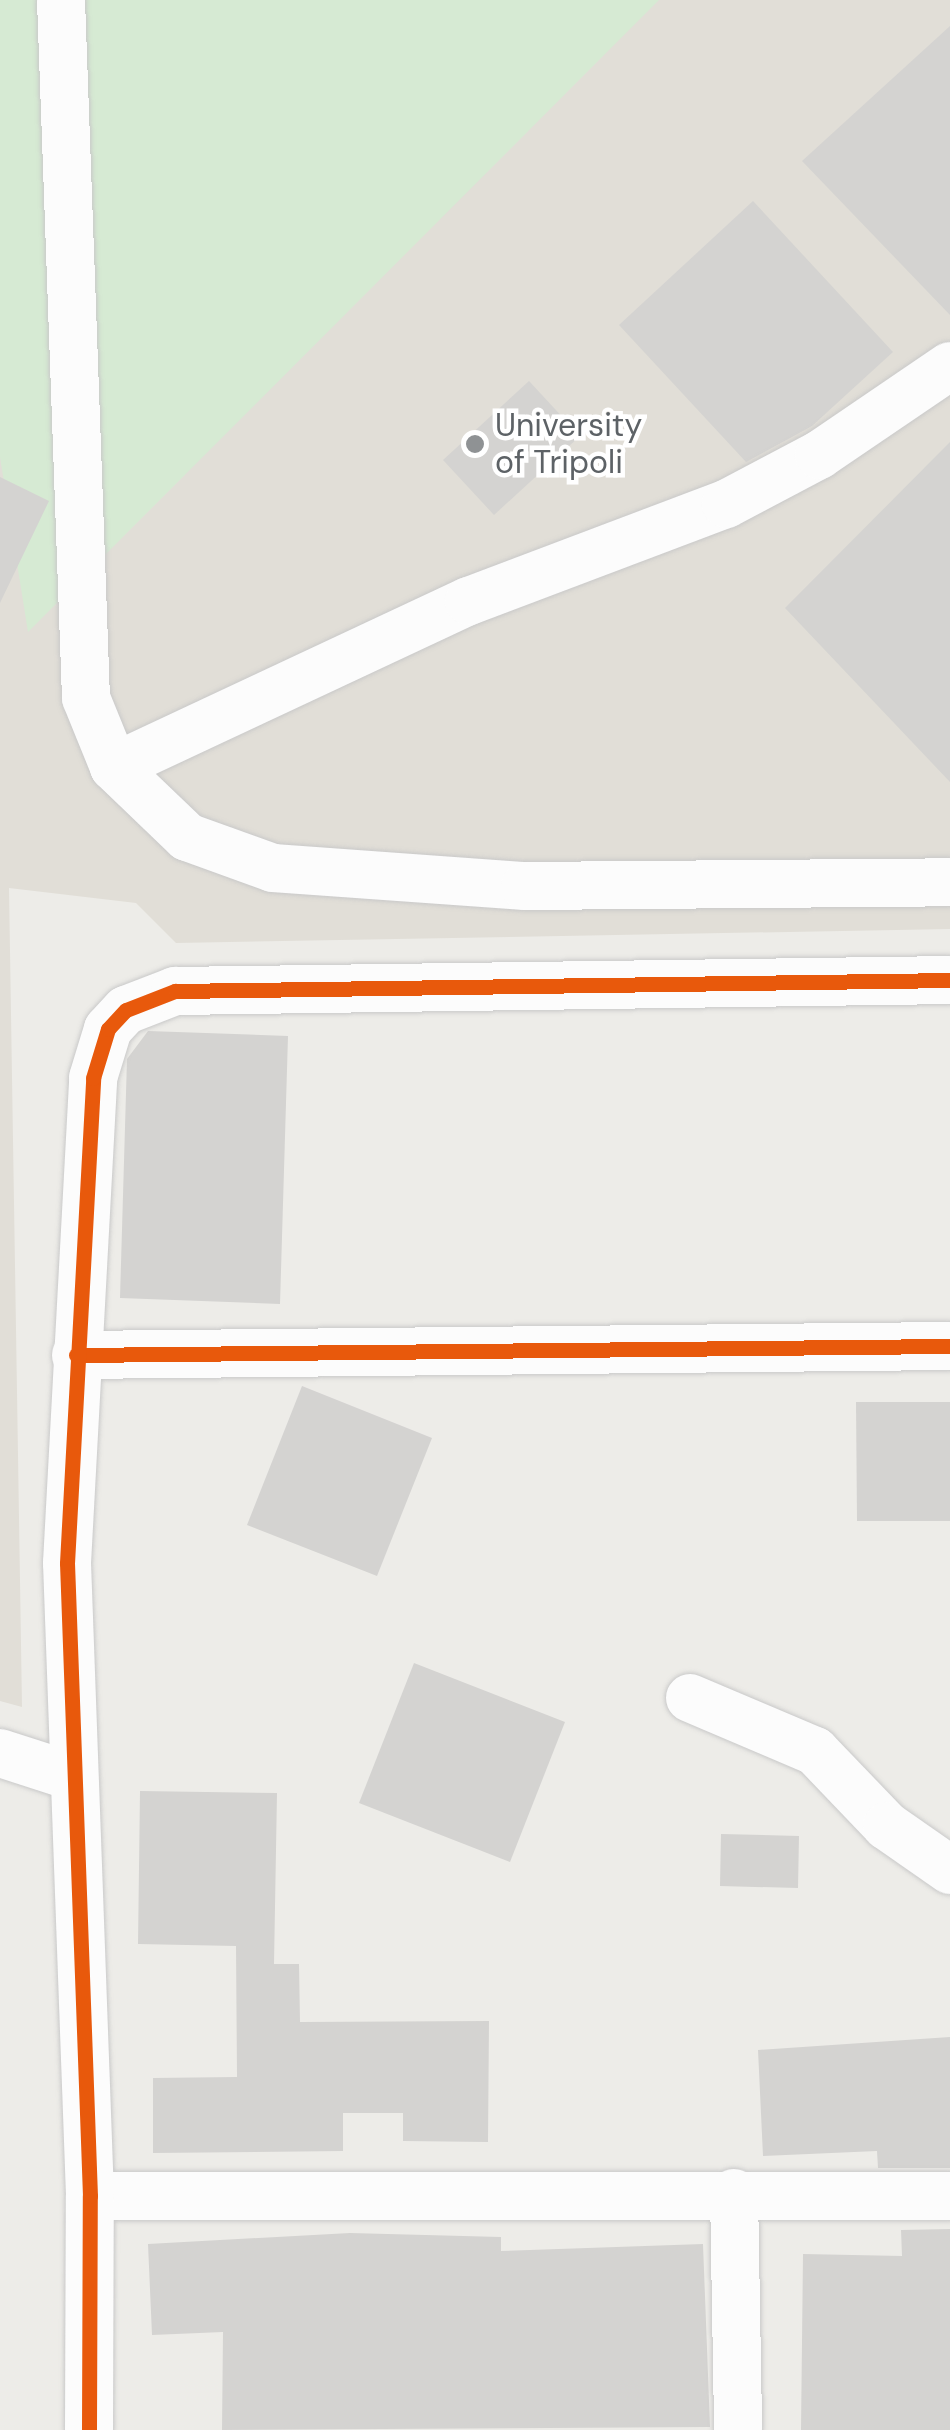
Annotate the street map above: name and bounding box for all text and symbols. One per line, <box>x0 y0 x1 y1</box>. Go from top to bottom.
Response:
place label: University of Tripoli <box>495 407 642 482</box>
marker: University of Tripoli <box>464 433 486 455</box>

